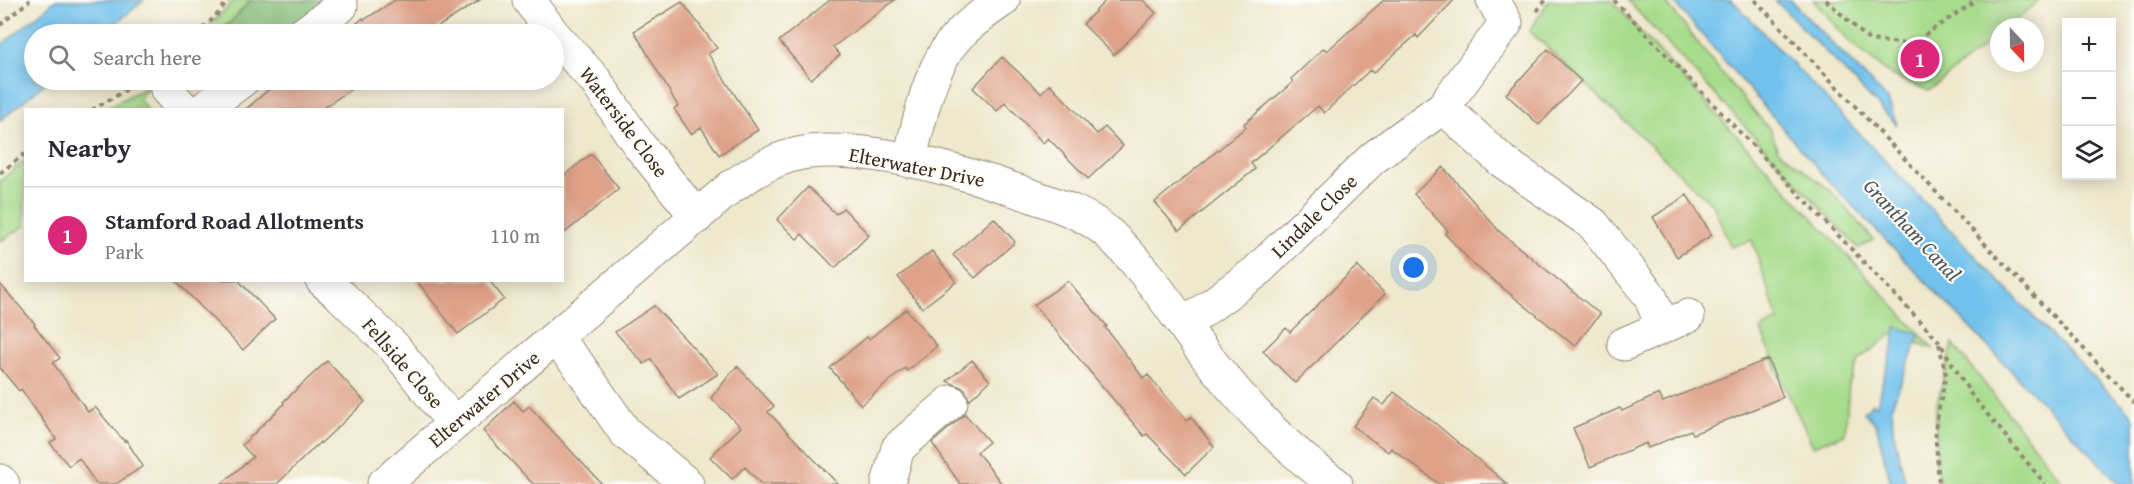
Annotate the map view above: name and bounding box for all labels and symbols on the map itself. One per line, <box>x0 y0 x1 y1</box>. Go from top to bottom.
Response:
north arrow <box>1990 18 2044 72</box>
pin: 1 <box>1900 36 1940 82</box>
street label: Waterside Close <box>573 60 676 183</box>
street label: Elterwater Drive <box>847 139 987 194</box>
street label: Lindale Close <box>1264 167 1363 264</box>
water label: Grantham Canal <box>1856 171 1968 288</box>
your location <box>1399 253 1428 282</box>
street label: Fellside Close <box>356 311 451 414</box>
street label: Elterwater Drive <box>422 343 546 454</box>

